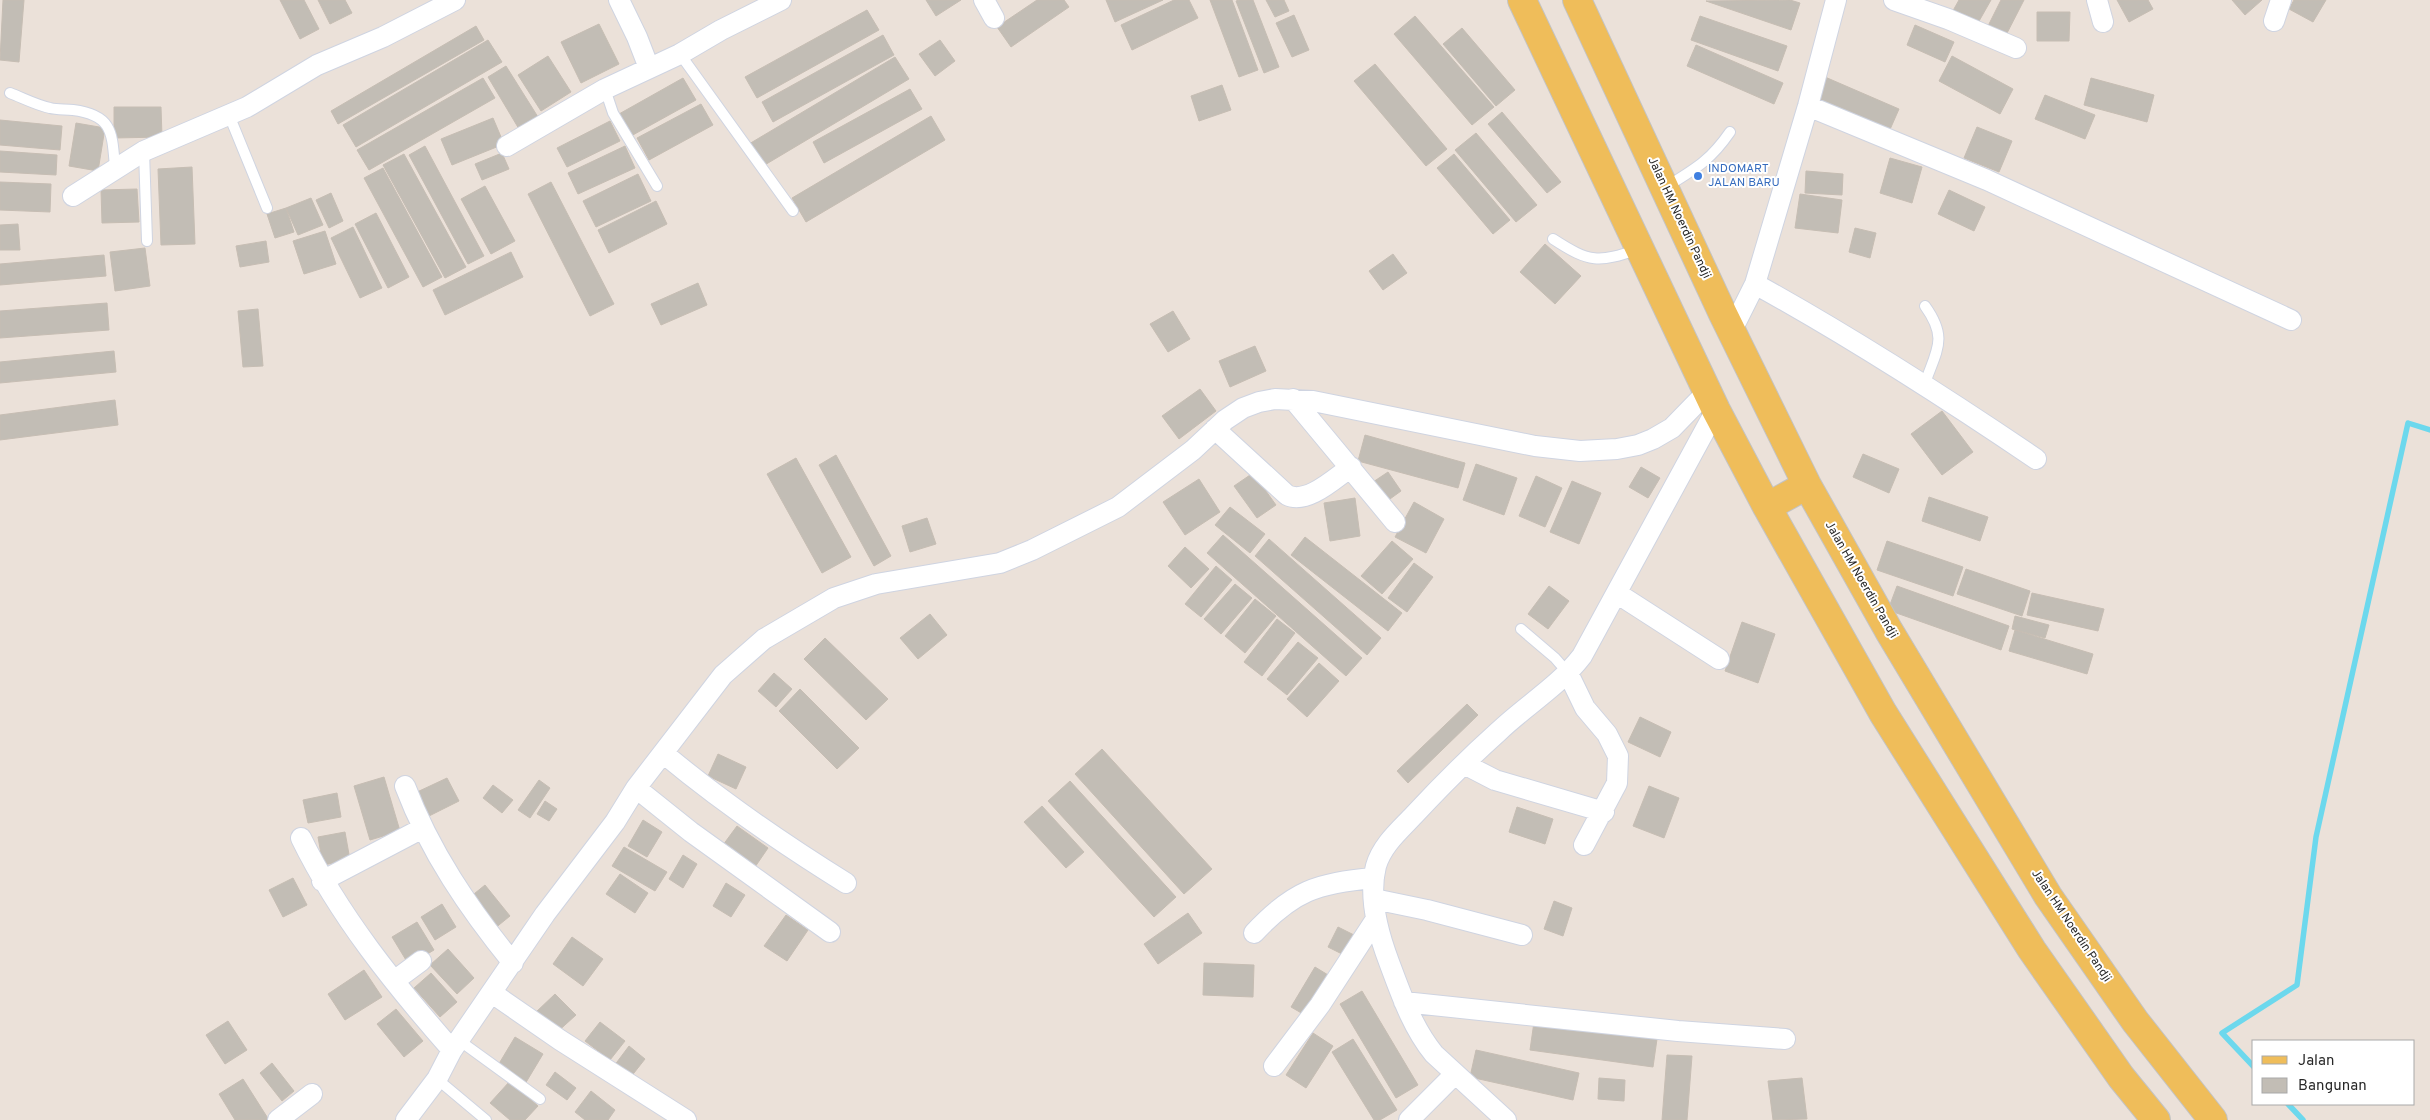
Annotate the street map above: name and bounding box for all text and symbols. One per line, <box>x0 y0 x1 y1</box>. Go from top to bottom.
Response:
street label: Jalan HM Noerdin Pandji <box>1644 155 1714 281</box>
place label: INDOMART JALAN BARU <box>1708 161 1780 191</box>
marker: INDOMART JALAN BARU <box>1692 170 1704 182</box>
street label: Jalan HM Noerdin Pandji <box>1821 519 1901 641</box>
street label: Jalan HM Noerdin Pandji <box>2027 867 2115 985</box>
legend <box>2252 1040 2415 1105</box>
text: Jalan <box>2298 1052 2335 1071</box>
text: Bangunan <box>2298 1077 2367 1096</box>

